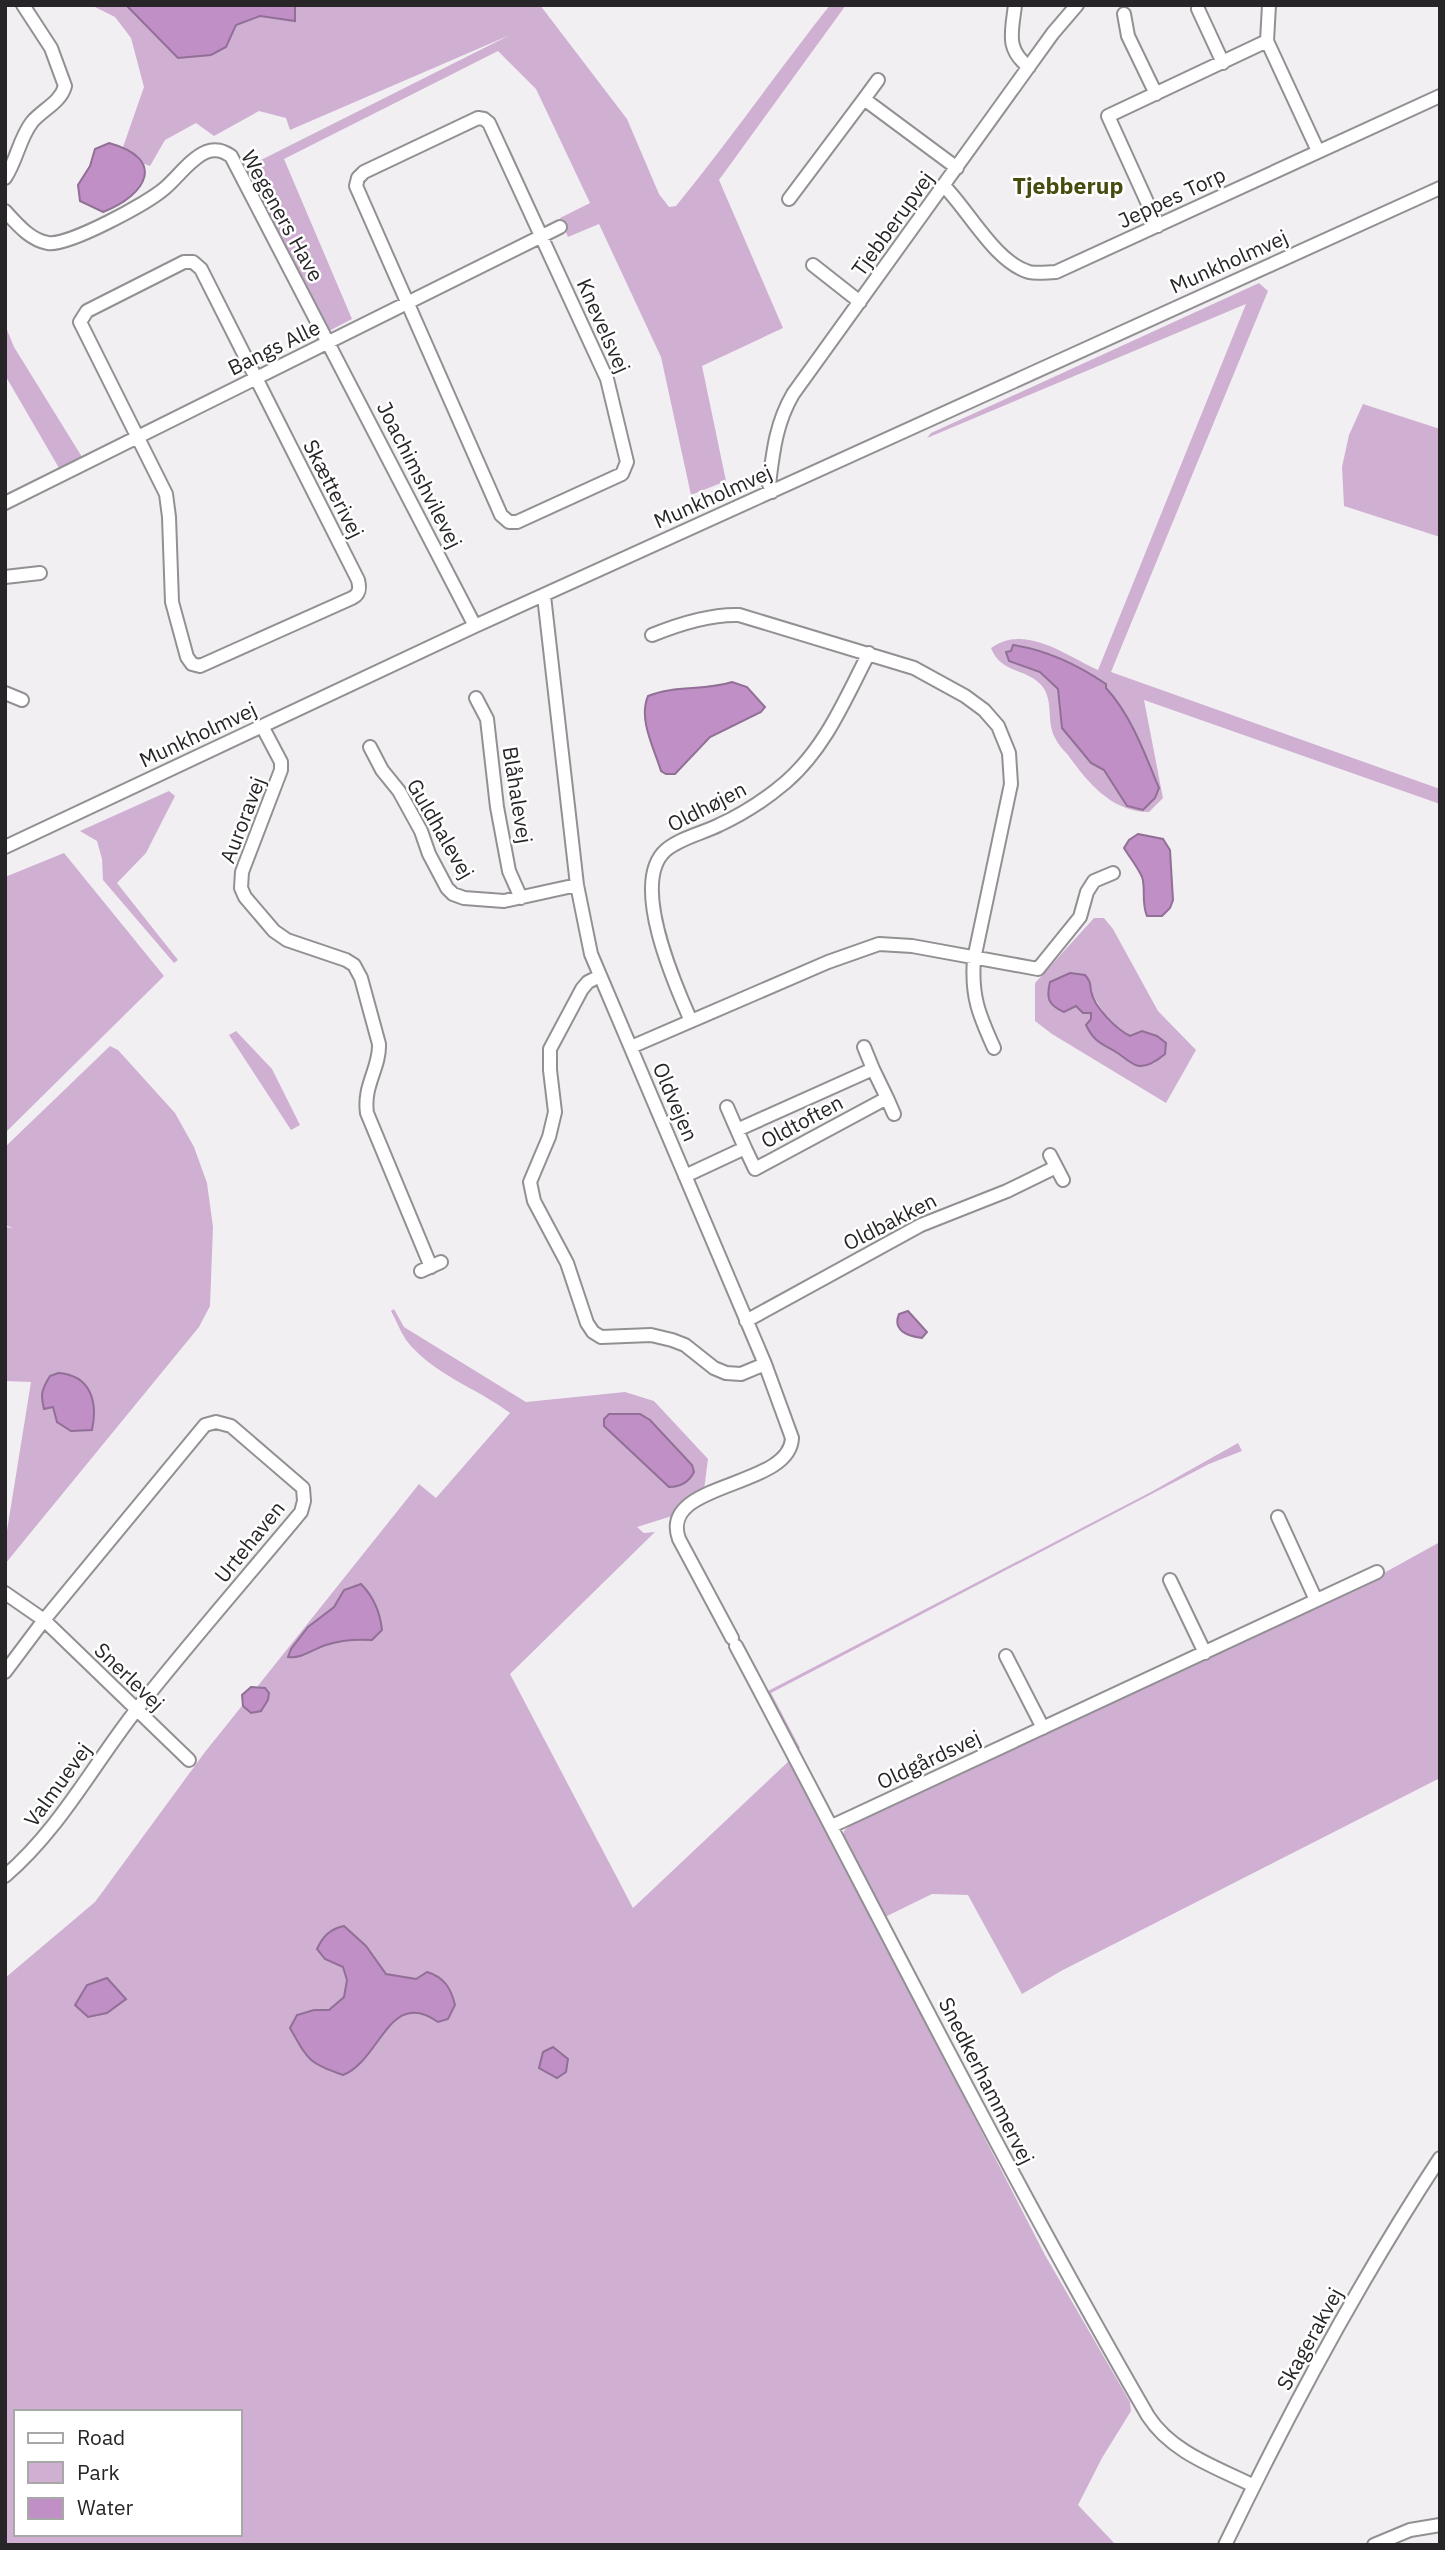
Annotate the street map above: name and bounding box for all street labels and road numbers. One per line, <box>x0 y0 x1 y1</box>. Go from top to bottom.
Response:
street label: Wegeners Have <box>235 145 331 286</box>
street label: Jeppes Torp <box>1113 160 1230 234</box>
street label: Tjebberupvej <box>845 165 940 282</box>
street label: Munkholmvej <box>1165 223 1292 300</box>
street label: Knevelsvej <box>571 274 637 377</box>
street label: Bangs Alle <box>223 313 324 381</box>
street label: Joachimshvilevej <box>371 396 469 553</box>
street label: Skætterivej <box>297 434 371 543</box>
street label: Munkholmvej <box>649 458 776 535</box>
street label: Munkholmvej <box>134 695 261 774</box>
street label: Blåhalevej <box>497 744 539 845</box>
street label: Auroravej <box>213 772 271 867</box>
street label: Guldhalevej <box>401 773 481 884</box>
street label: Oldhøjen <box>662 774 751 838</box>
street label: Oldvejen <box>647 1058 705 1145</box>
street label: Oldtoften <box>756 1088 847 1154</box>
street label: Oldbakken <box>838 1186 941 1257</box>
street label: Urtehaven <box>208 1495 291 1588</box>
street label: Snerlevej <box>89 1636 171 1717</box>
street label: Oldgårdsvej <box>872 1723 985 1795</box>
street label: Valmuevej <box>17 1737 97 1832</box>
street label: Snedkerhammervej <box>933 1992 1041 2169</box>
street label: Skagerakvej <box>1269 2282 1349 2395</box>

